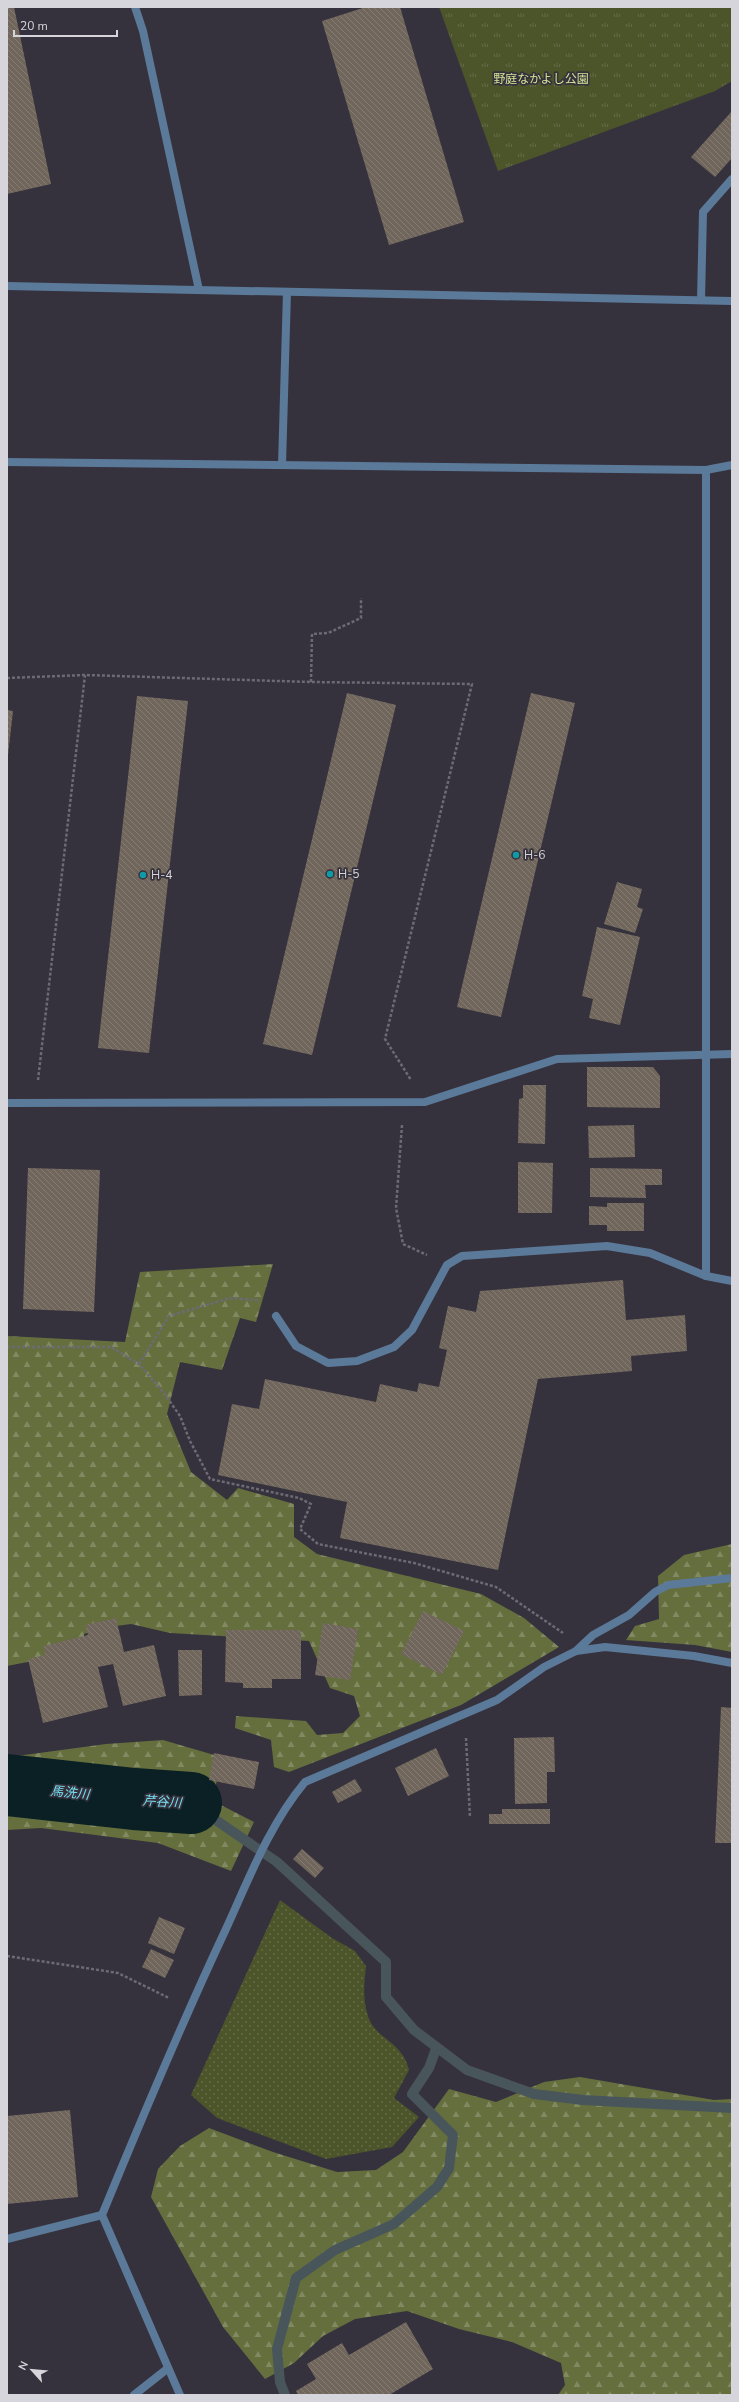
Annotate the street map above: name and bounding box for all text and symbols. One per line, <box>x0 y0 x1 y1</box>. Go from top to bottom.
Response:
scale bar <box>14 12 117 38</box>
text: 20 m <box>20 18 48 34</box>
park label: 野庭なかよし公園 <box>493 71 589 87</box>
place label: H-6 <box>524 847 545 863</box>
marker: H-6 <box>511 850 521 860</box>
place label: H-5 <box>338 866 359 882</box>
place label: H-4 <box>151 867 172 883</box>
marker: H-5 <box>325 869 335 879</box>
marker: H-4 <box>138 870 148 880</box>
water label: 馬洗川 <box>50 1782 92 1804</box>
water label: 芹谷川 <box>142 1792 184 1812</box>
north arrow <box>12 2350 52 2390</box>
text: N <box>15 2359 32 2373</box>

